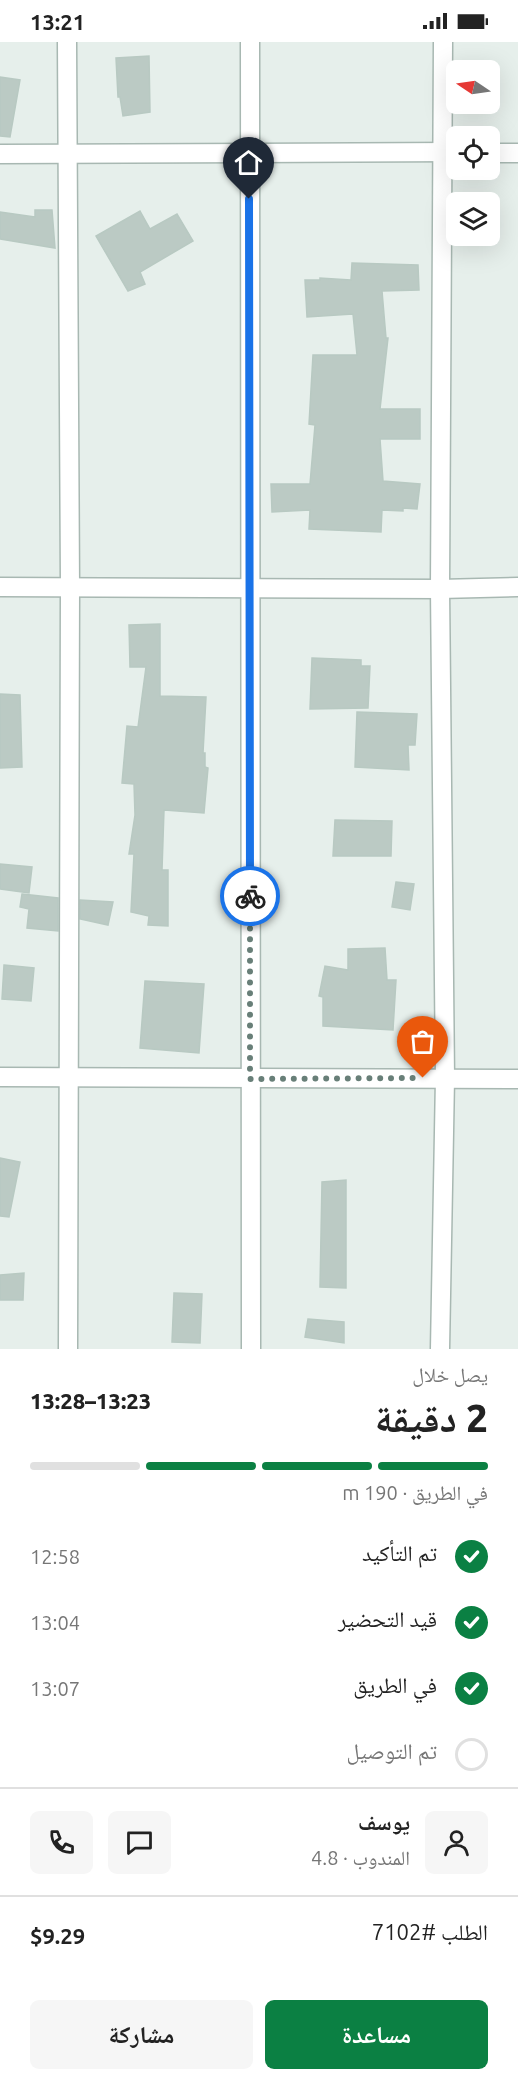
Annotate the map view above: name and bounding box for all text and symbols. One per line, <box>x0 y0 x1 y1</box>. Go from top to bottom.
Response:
text: 13:21 <box>30 9 85 34</box>
north arrow <box>446 60 500 114</box>
map controls <box>446 60 500 246</box>
button: locate <box>446 126 500 180</box>
pin <box>223 137 274 199</box>
icon: home <box>232 146 265 179</box>
button: layers <box>446 192 500 246</box>
courier <box>220 866 280 926</box>
icon: bike <box>234 880 267 913</box>
pin <box>397 1016 448 1078</box>
icon: bag <box>406 1025 439 1058</box>
text: يصل خلال <box>412 1363 488 1386</box>
text: 13:23–13:28 <box>30 1388 151 1413</box>
text: 2 دقيقة <box>375 1396 488 1439</box>
text: في الطريق · 190 m <box>342 1481 488 1504</box>
text: تم التأكيد <box>362 1540 437 1565</box>
icon: check <box>455 1540 488 1573</box>
text: 12:58 <box>30 1545 80 1568</box>
text: قيد التحضير <box>338 1606 437 1631</box>
icon: check <box>455 1606 488 1639</box>
text: 13:04 <box>30 1611 80 1634</box>
text: في الطريق <box>353 1672 437 1697</box>
icon: check <box>455 1672 488 1705</box>
text: 13:07 <box>30 1677 80 1700</box>
text: تم التوصيل <box>346 1738 437 1763</box>
text: يوسف <box>358 1809 410 1834</box>
button: phone <box>30 1811 93 1874</box>
button: chat <box>108 1811 171 1874</box>
button: person <box>425 1811 488 1874</box>
text: المندوب · 4.8 <box>311 1846 410 1869</box>
text: الطلب #7102 <box>372 1919 488 1944</box>
text: $9.29 <box>30 1923 85 1948</box>
button: مشاركة <box>30 2000 253 2069</box>
button: مساعدة <box>265 2000 488 2069</box>

